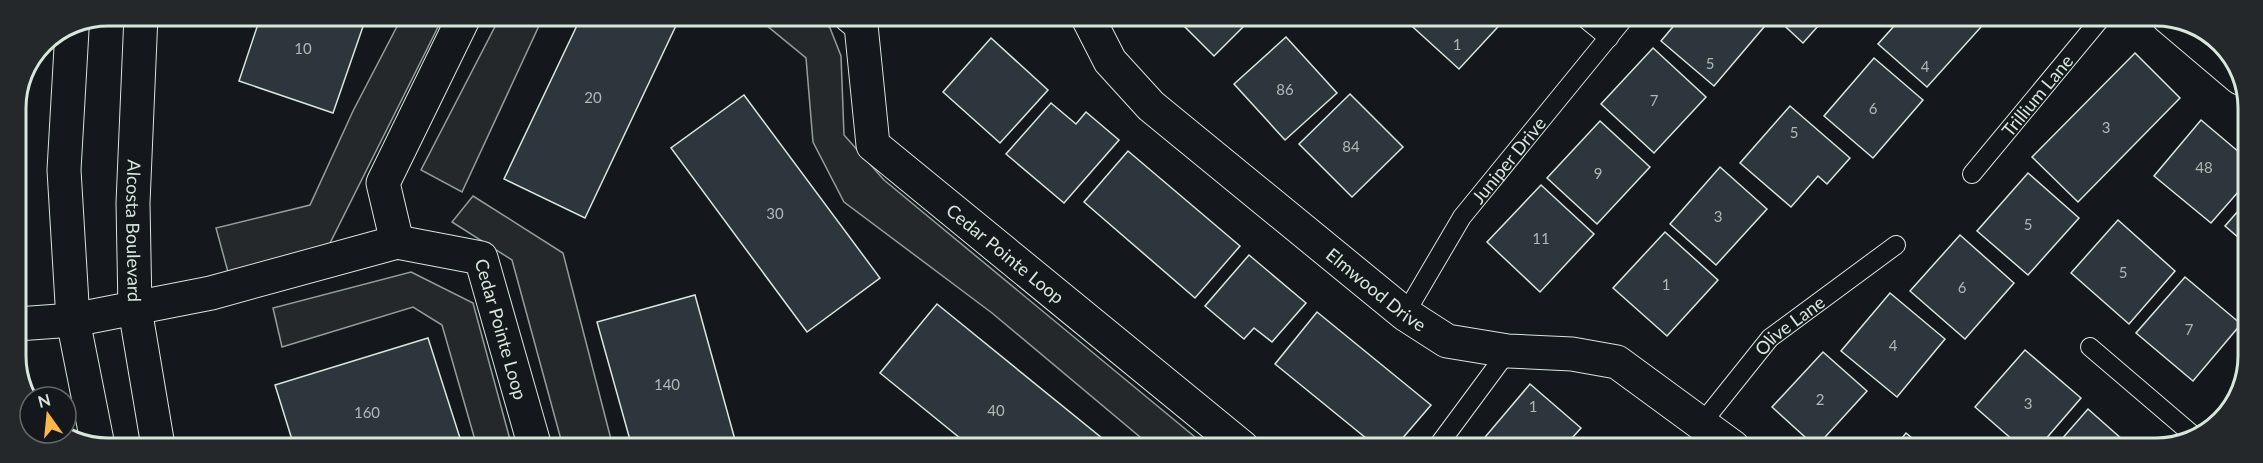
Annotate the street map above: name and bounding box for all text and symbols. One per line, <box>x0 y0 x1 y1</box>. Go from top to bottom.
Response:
house number: 1 <box>1453 35 1461 53</box>
house number: 10 <box>294 39 312 57</box>
street label: Trillium Lane <box>1997 50 2077 141</box>
house number: 5 <box>1706 54 1714 72</box>
house number: 4 <box>1921 57 1930 75</box>
house number: 86 <box>1276 80 1294 98</box>
house number: 20 <box>584 88 602 106</box>
house number: 7 <box>1650 91 1659 109</box>
house number: 6 <box>1869 99 1878 117</box>
street label: Juniper Drive <box>1467 112 1550 208</box>
house number: 3 <box>2102 118 2110 136</box>
house number: 5 <box>1790 123 1798 141</box>
house number: 84 <box>1342 137 1360 155</box>
house number: 48 <box>2195 158 2213 176</box>
street label: Alcosta Boulevard <box>122 159 146 302</box>
house number: 9 <box>1594 164 1602 182</box>
street label: Cedar Pointe Loop <box>942 199 1069 308</box>
house number: 30 <box>766 204 784 222</box>
house number: 3 <box>1714 207 1722 225</box>
house number: 5 <box>2024 215 2032 233</box>
house number: 11 <box>1532 229 1550 247</box>
street label: Elmwood Drive <box>1322 243 1430 336</box>
street label: Cedar Pointe Loop <box>471 256 532 402</box>
house number: 5 <box>2119 263 2127 281</box>
house number: 1 <box>1662 275 1670 293</box>
house number: 6 <box>1958 278 1967 296</box>
street label: Olive Lane <box>1750 291 1829 360</box>
house number: 7 <box>2185 320 2194 338</box>
house number: 4 <box>1889 336 1898 354</box>
house number: 140 <box>654 375 680 393</box>
north arrow <box>18 385 78 445</box>
text: N <box>36 389 52 411</box>
house number: 2 <box>1816 390 1824 408</box>
house number: 3 <box>2024 394 2032 412</box>
house number: 1 <box>1529 397 1537 415</box>
house number: 40 <box>987 401 1005 419</box>
house number: 160 <box>354 403 380 421</box>

